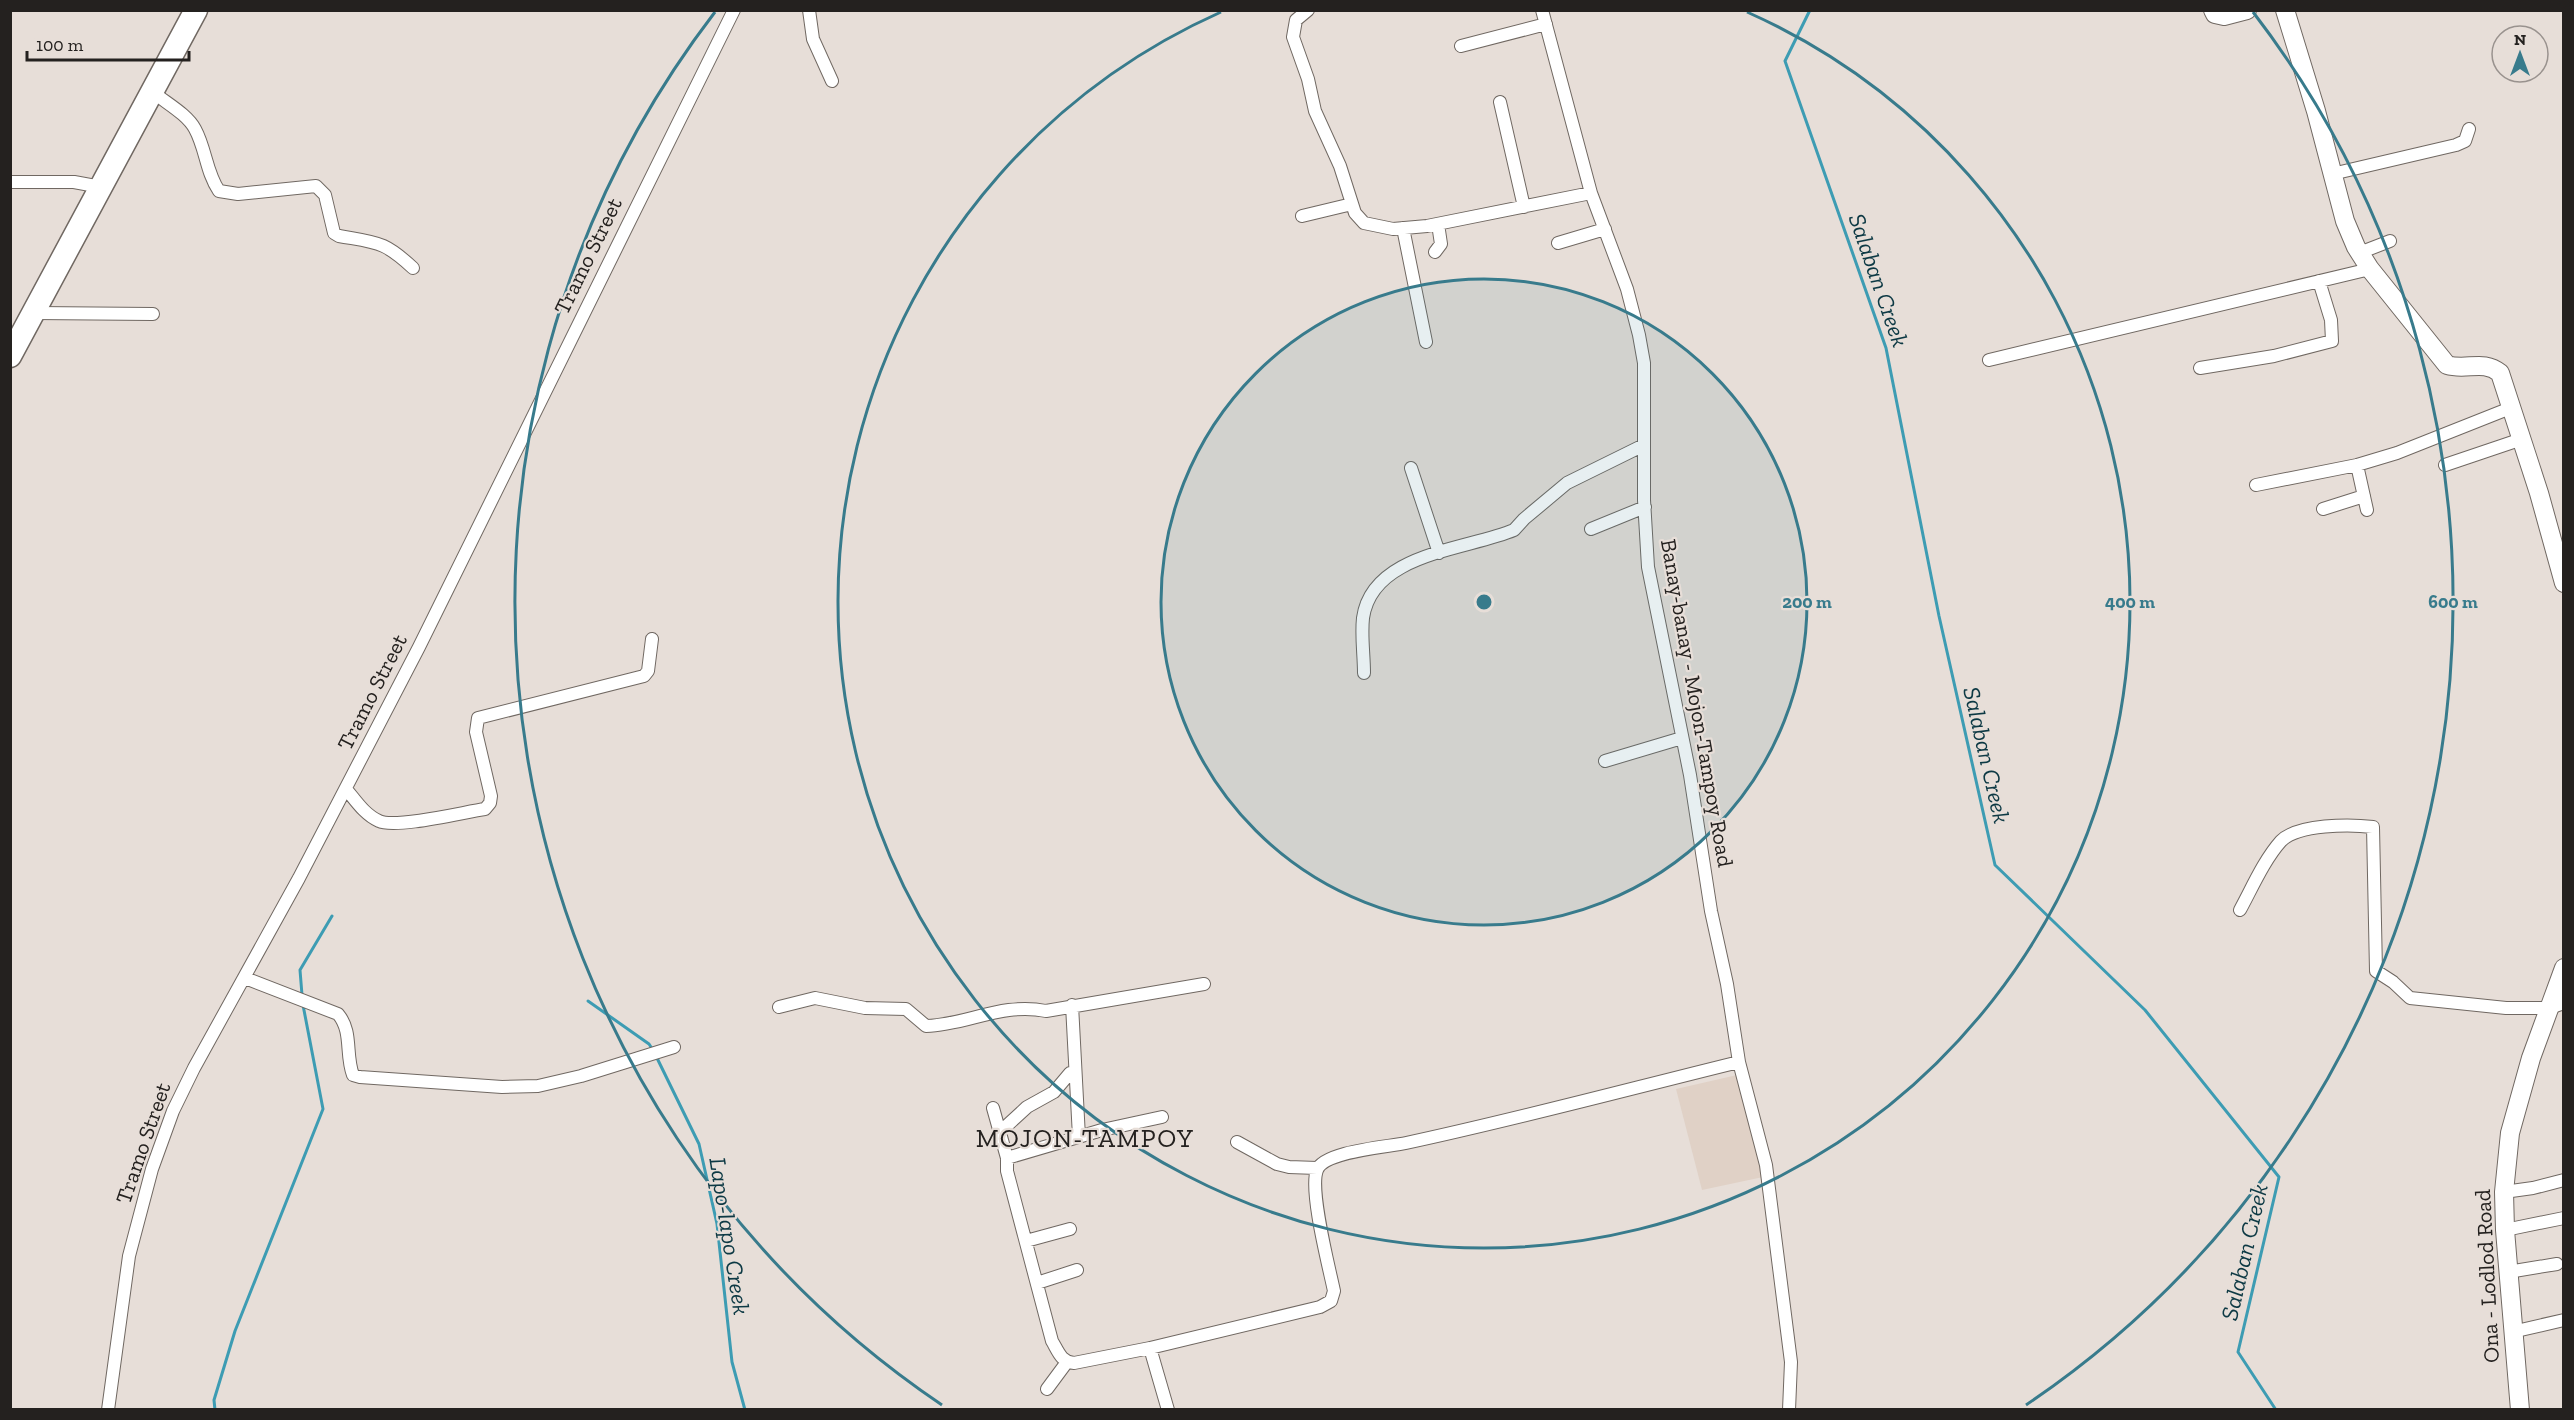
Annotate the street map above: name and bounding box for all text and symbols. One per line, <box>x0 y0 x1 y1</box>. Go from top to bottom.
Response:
scale bar <box>27 24 189 62</box>
north arrow <box>2490 24 2550 84</box>
text: N <box>2514 30 2526 49</box>
text: 100 m <box>36 34 84 56</box>
street label: Tramo Street <box>548 193 628 319</box>
water label: Salaban Creek <box>1843 209 1915 351</box>
street label: Banay-banay - Mojon-Tampoy Road <box>1655 537 1739 869</box>
text: 200 m <box>1782 591 1832 613</box>
text: 400 m <box>2105 591 2155 613</box>
text: 600 m <box>2428 591 2478 613</box>
centre of rings <box>1474 592 1494 612</box>
street label: Tramo Street <box>331 629 413 754</box>
water label: Salaban Creek <box>1957 684 2017 826</box>
street label: Tramo Street <box>110 1078 177 1207</box>
district label: MOJON-TAMPOY <box>976 1122 1194 1154</box>
water label: Lapo-lapo Creek <box>703 1155 757 1317</box>
water label: Salaban Creek <box>2214 1181 2274 1323</box>
street label: Ona - Lodlod Road <box>2469 1189 2505 1363</box>

